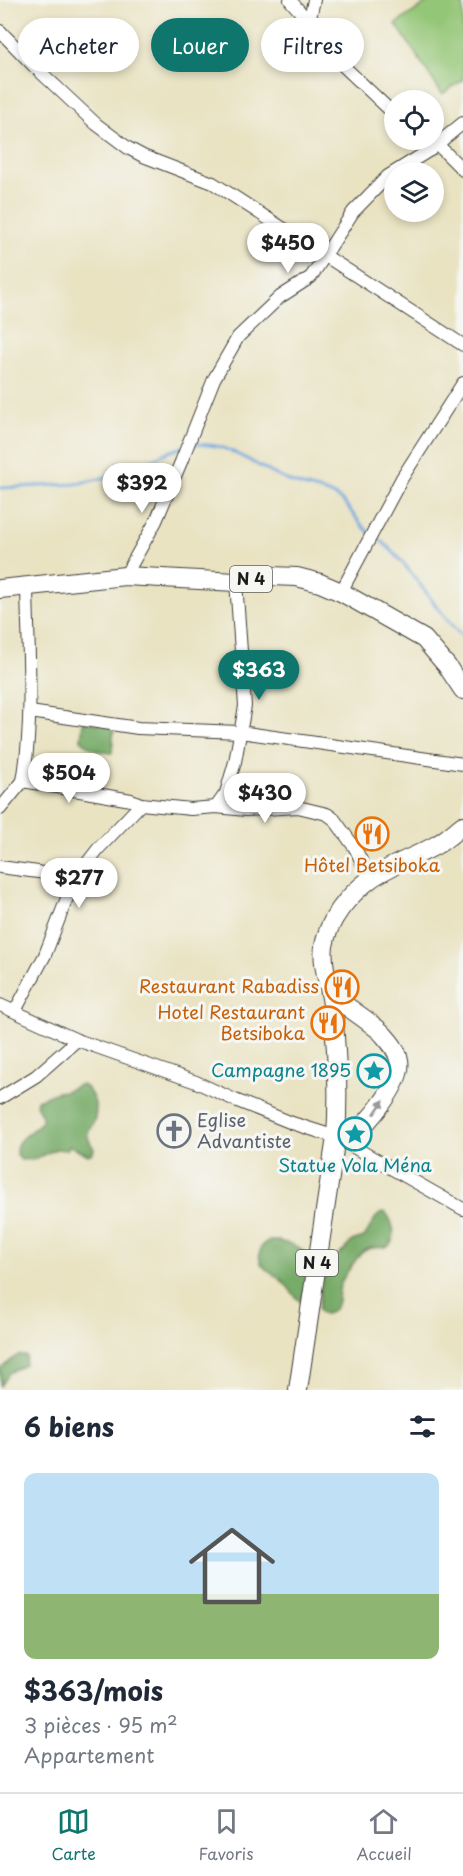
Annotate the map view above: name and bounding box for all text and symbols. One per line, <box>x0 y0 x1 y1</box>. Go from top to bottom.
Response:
chip: Acheter <box>18 18 139 72</box>
chip: Louer <box>151 18 249 72</box>
chip: Filtres <box>261 18 364 72</box>
map controls <box>384 90 444 222</box>
button: locate <box>384 90 444 150</box>
button: layers <box>384 162 444 222</box>
pin: $450 <box>252 223 324 274</box>
text: $450 <box>261 227 315 257</box>
pin: $392 <box>106 463 178 514</box>
text: $392 <box>116 467 168 497</box>
road number: N 4 <box>230 566 272 592</box>
pin: $363 <box>223 650 295 701</box>
text: $363 <box>232 654 286 684</box>
pin: $504 <box>33 753 105 804</box>
text: $504 <box>42 757 96 787</box>
pin: $430 <box>229 773 301 824</box>
text: $430 <box>238 777 292 807</box>
restaurant icon: Hôtel Betsiboka <box>354 816 390 852</box>
place label: Hôtel Betsiboka <box>304 851 441 878</box>
pin: $277 <box>43 858 115 909</box>
text: $277 <box>55 862 103 892</box>
restaurant icon: Restaurant Rabadiss <box>324 969 360 1005</box>
place label: Restaurant Rabadiss <box>139 972 319 999</box>
place label: Hotel Restaurant Betsiboka <box>157 998 306 1046</box>
restaurant icon: Hotel Restaurant Betsiboka <box>310 1005 346 1041</box>
place icon: Campagne 1895 <box>356 1053 392 1089</box>
place label: Campagne 1895 <box>211 1056 351 1083</box>
one-way arrow <box>373 1099 385 1115</box>
place label: Eglise Advantiste <box>197 1106 291 1154</box>
church icon: Eglise Advantiste <box>156 1113 192 1149</box>
place icon: Statue Vola Ména <box>337 1116 373 1152</box>
place label: Statue Vola Ména <box>278 1151 433 1178</box>
road number: N 4 <box>296 1250 338 1276</box>
text: 6 biens <box>24 1407 114 1446</box>
icon: filters <box>406 1410 439 1443</box>
icon: home <box>178 1512 286 1620</box>
text: $363/mois <box>24 1671 163 1710</box>
text: 3 pièces · 95 m² <box>24 1710 178 1740</box>
text: Appartement <box>24 1740 154 1770</box>
tab: Carte <box>51 1805 96 1865</box>
tab: Favoris <box>199 1805 254 1865</box>
tab: Accueil <box>356 1805 412 1865</box>

